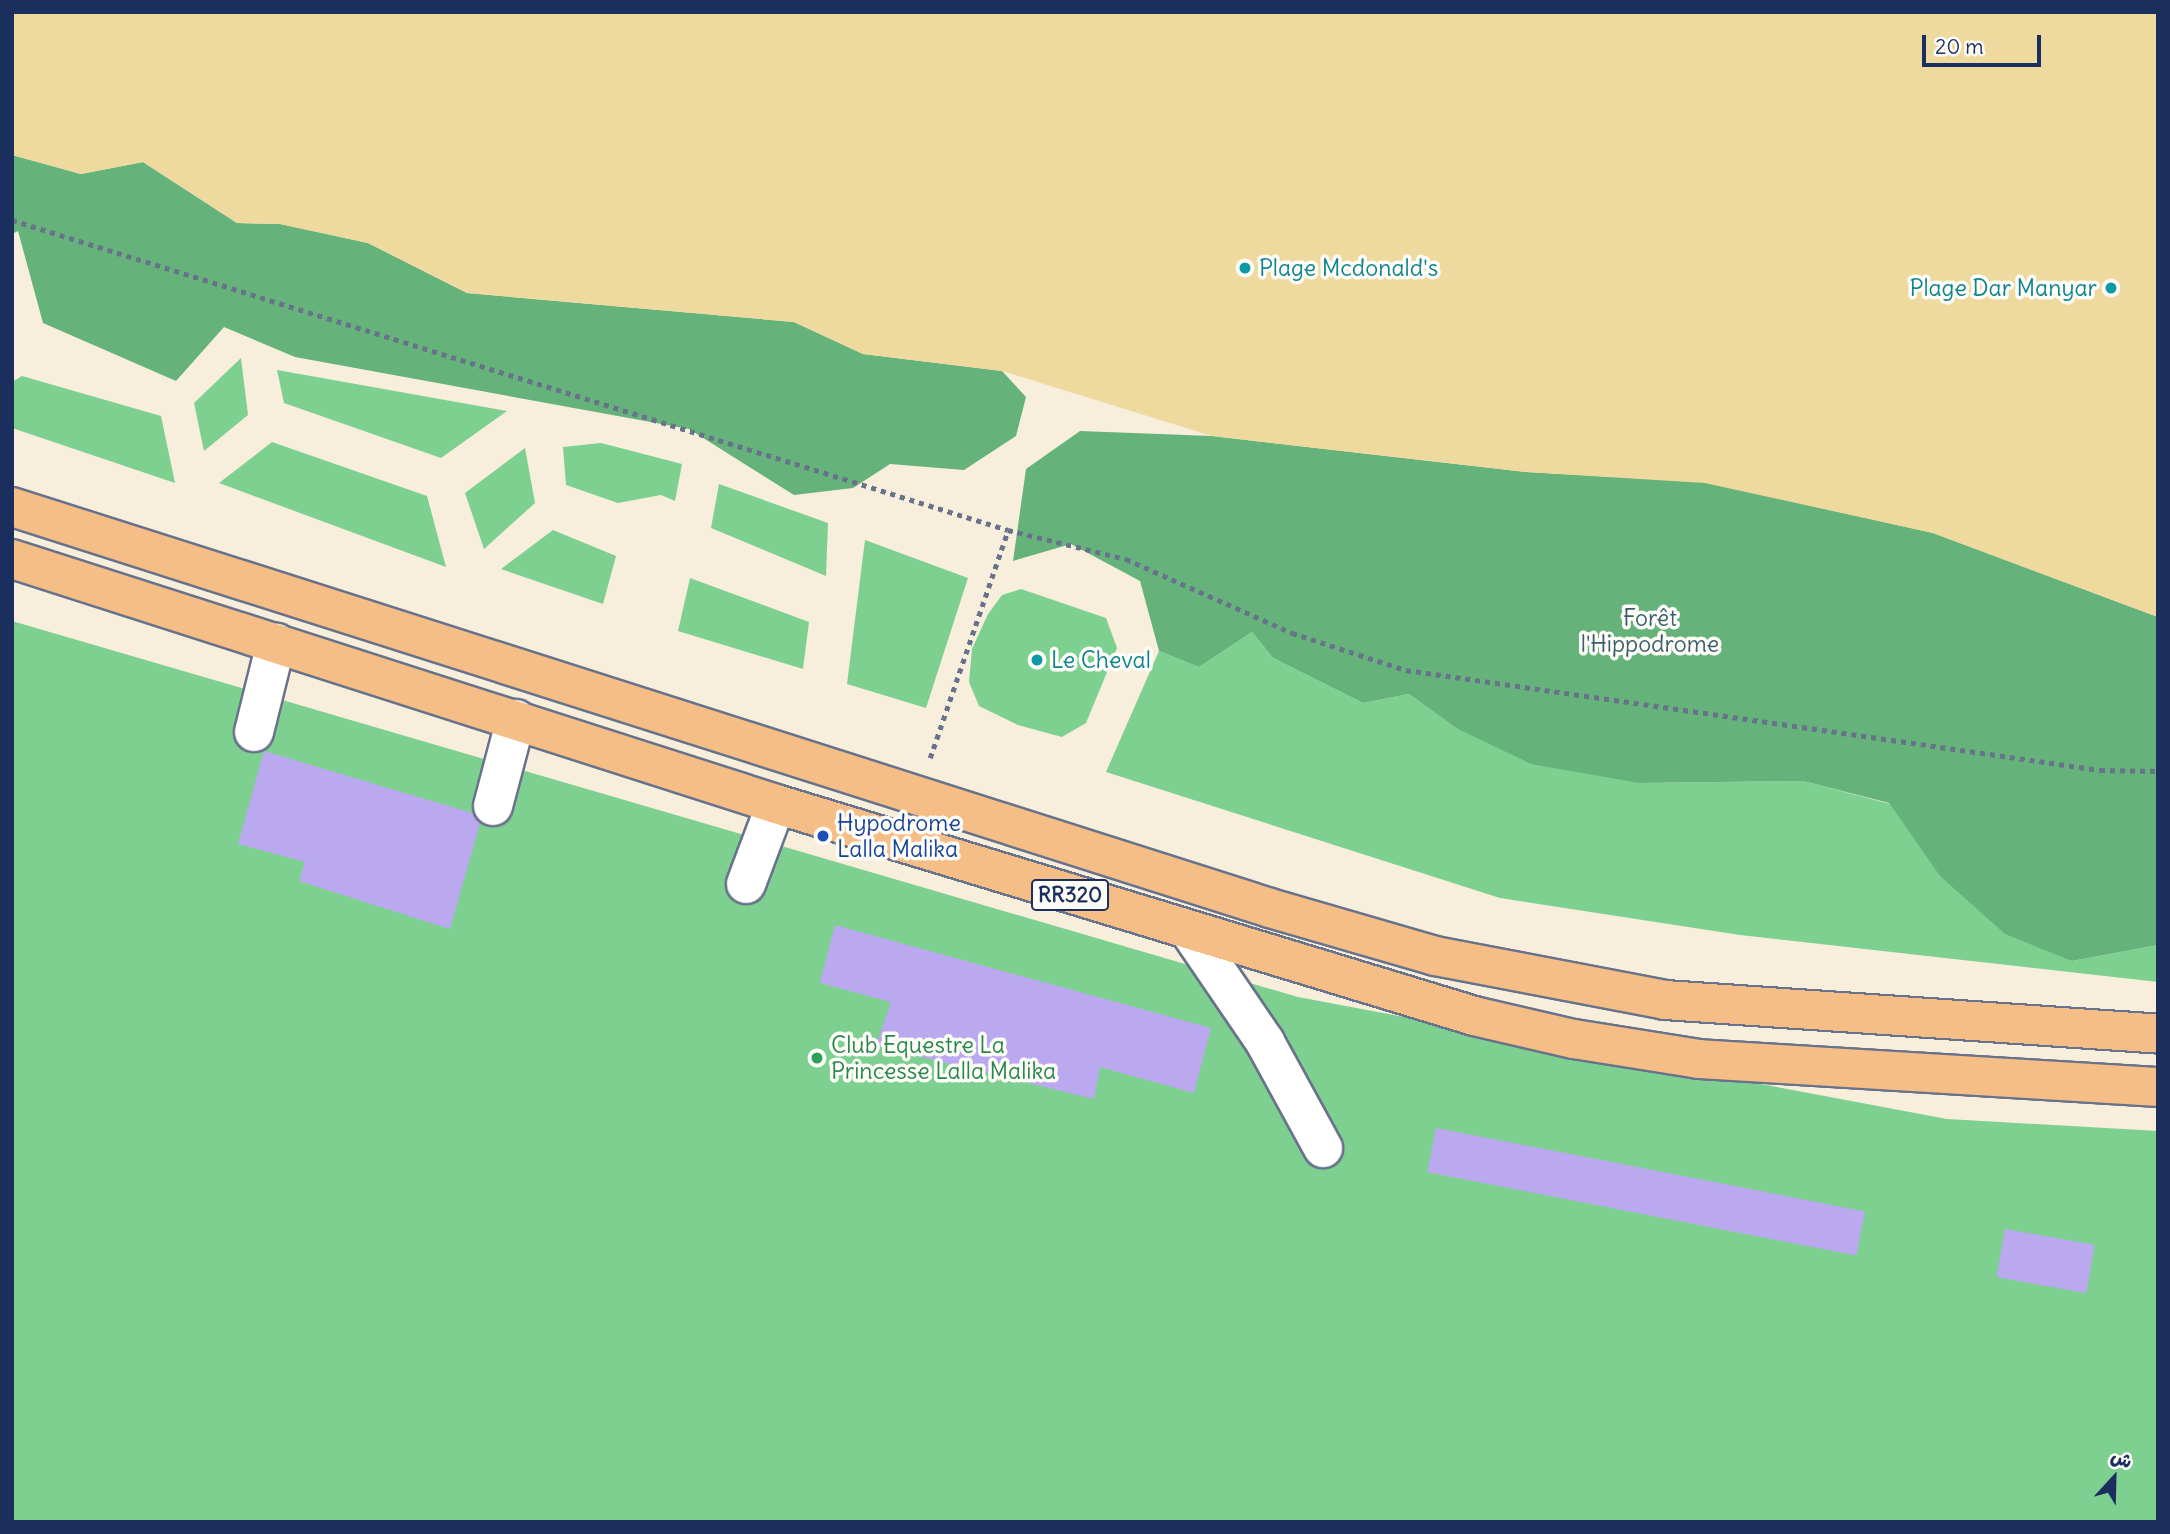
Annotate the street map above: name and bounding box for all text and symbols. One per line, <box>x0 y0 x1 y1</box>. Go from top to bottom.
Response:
scale bar <box>1925 21 2044 65</box>
text: 20 m <box>1935 33 1984 60</box>
place label: Plage Mcdonald's <box>1259 254 1438 282</box>
marker: Plage Mcdonald's <box>1237 260 1253 276</box>
place label: Plage Dar Manyar <box>1910 274 2097 302</box>
marker: Plage Dar Manyar <box>2103 280 2119 296</box>
park label: Forêt l'Hippodrome <box>1581 604 1719 658</box>
place label: Le Cheval <box>1051 646 1151 674</box>
marker: Le Cheval <box>1029 652 1045 668</box>
place label: Hypodrome Lalla Malika <box>837 809 961 863</box>
marker: Hypodrome Lalla Malika <box>815 828 831 844</box>
road number: RR320 <box>1030 878 1110 912</box>
place label: Club Equestre La Princesse Lalla Malika <box>831 1031 1056 1085</box>
marker: Club Equestre La Princesse Lalla Malika <box>809 1050 825 1066</box>
north arrow <box>2079 1443 2149 1513</box>
text: ش <box>2108 1443 2136 1474</box>

